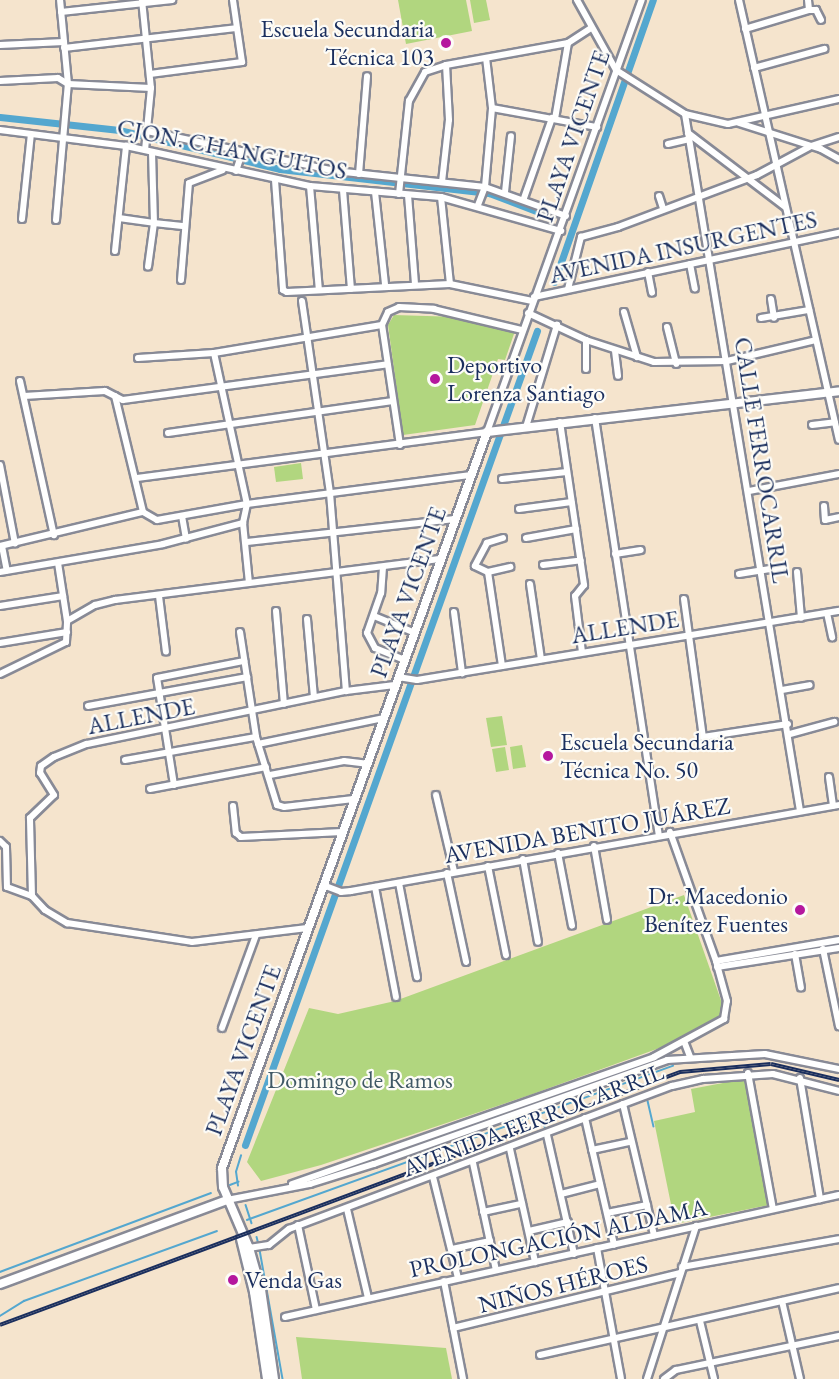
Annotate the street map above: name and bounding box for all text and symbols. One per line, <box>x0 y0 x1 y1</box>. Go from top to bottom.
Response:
place label: Escuela Secundaria Técnica 103 <box>260 15 434 71</box>
marker: Escuela Secundaria Técnica 103 <box>439 36 453 50</box>
street label: PLAYA VICENTE <box>530 46 616 226</box>
street label: CJON. CHANGUITOS <box>115 113 349 185</box>
street label: AVENIDA INSURGENTES <box>547 205 819 289</box>
street label: CALLE FERROCARRIL <box>728 335 796 585</box>
place label: Deportivo Lorenza Santiago <box>447 351 605 407</box>
marker: Deportivo Lorenza Santiago <box>428 372 442 386</box>
street label: PLAYA VICENTE <box>364 503 452 681</box>
street label: ALLENDE <box>569 604 681 650</box>
street label: ALLENDE <box>85 691 197 741</box>
place label: Escuela Secundaria Técnica No. 50 <box>560 728 734 784</box>
marker: Escuela Secundaria Técnica No. 50 <box>541 749 555 763</box>
street label: AVENIDA BENITO JUÁREZ <box>442 791 732 869</box>
place label: Dr. Macedonio Benítez Fuentes <box>644 882 788 938</box>
marker: Dr. Macedonio Benítez Fuentes <box>793 903 807 917</box>
street label: PLAYA VICENTE <box>199 961 287 1139</box>
street label: AVENIDA FERROCARRIL <box>398 1057 668 1183</box>
park label: Domingo de Ramos <box>267 1066 453 1094</box>
street label: PROLONGACIÓN ALDAMA <box>407 1192 709 1284</box>
street label: NIÑOS HÉROES <box>475 1249 651 1319</box>
place label: Venda Gas <box>245 1266 342 1294</box>
marker: Venda Gas <box>226 1273 240 1287</box>

